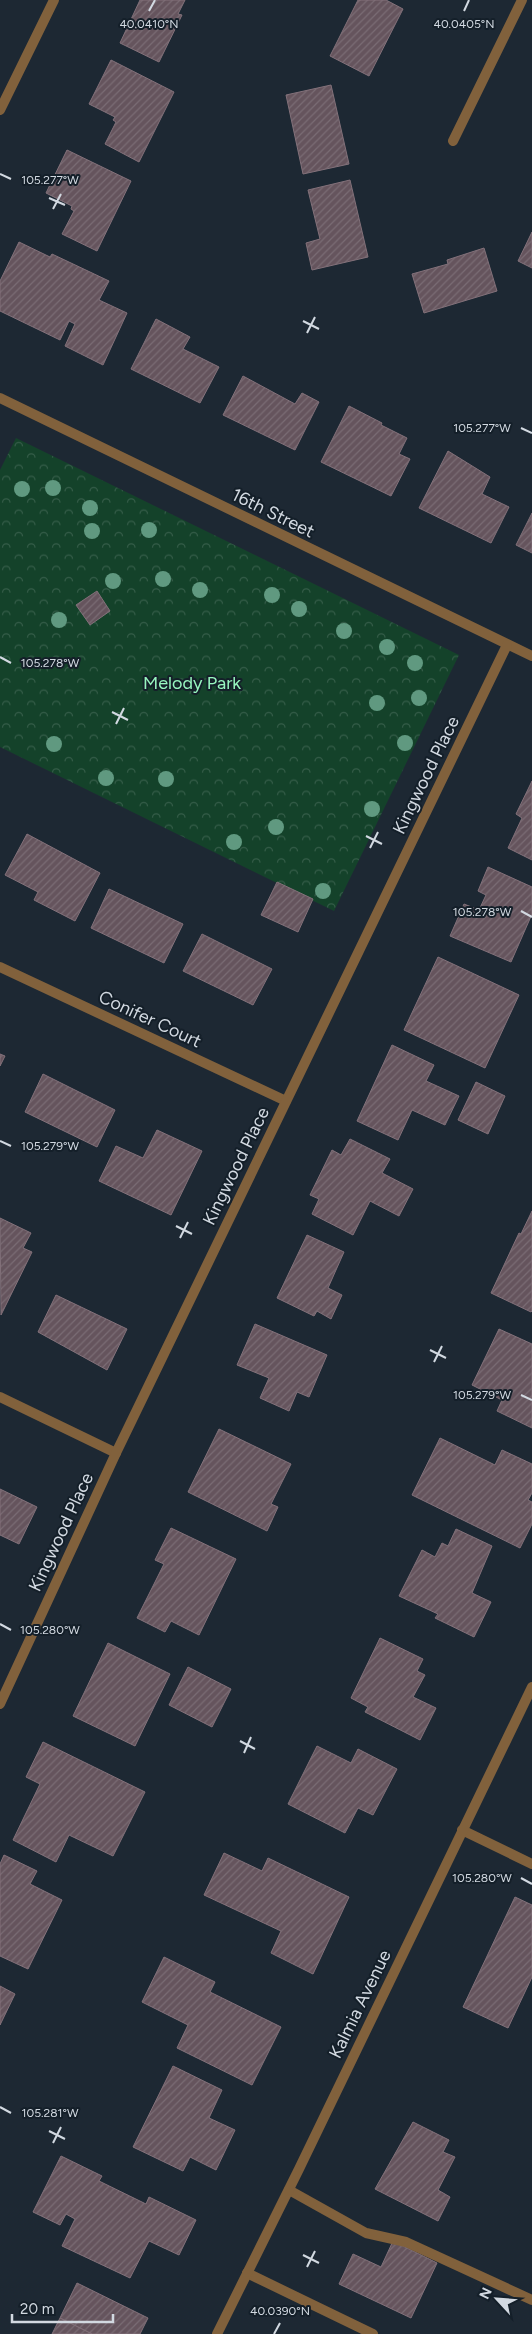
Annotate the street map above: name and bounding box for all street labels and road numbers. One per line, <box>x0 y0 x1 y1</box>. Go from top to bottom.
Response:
street label: 16th Street <box>228 484 318 543</box>
street label: Kingwood Place <box>388 712 464 838</box>
street label: Conifer Court <box>95 986 205 1052</box>
street label: Kingwood Place <box>198 1103 274 1229</box>
street label: Kingwood Place <box>24 1469 98 1595</box>
street label: Kalmia Avenue <box>324 1946 396 2062</box>

